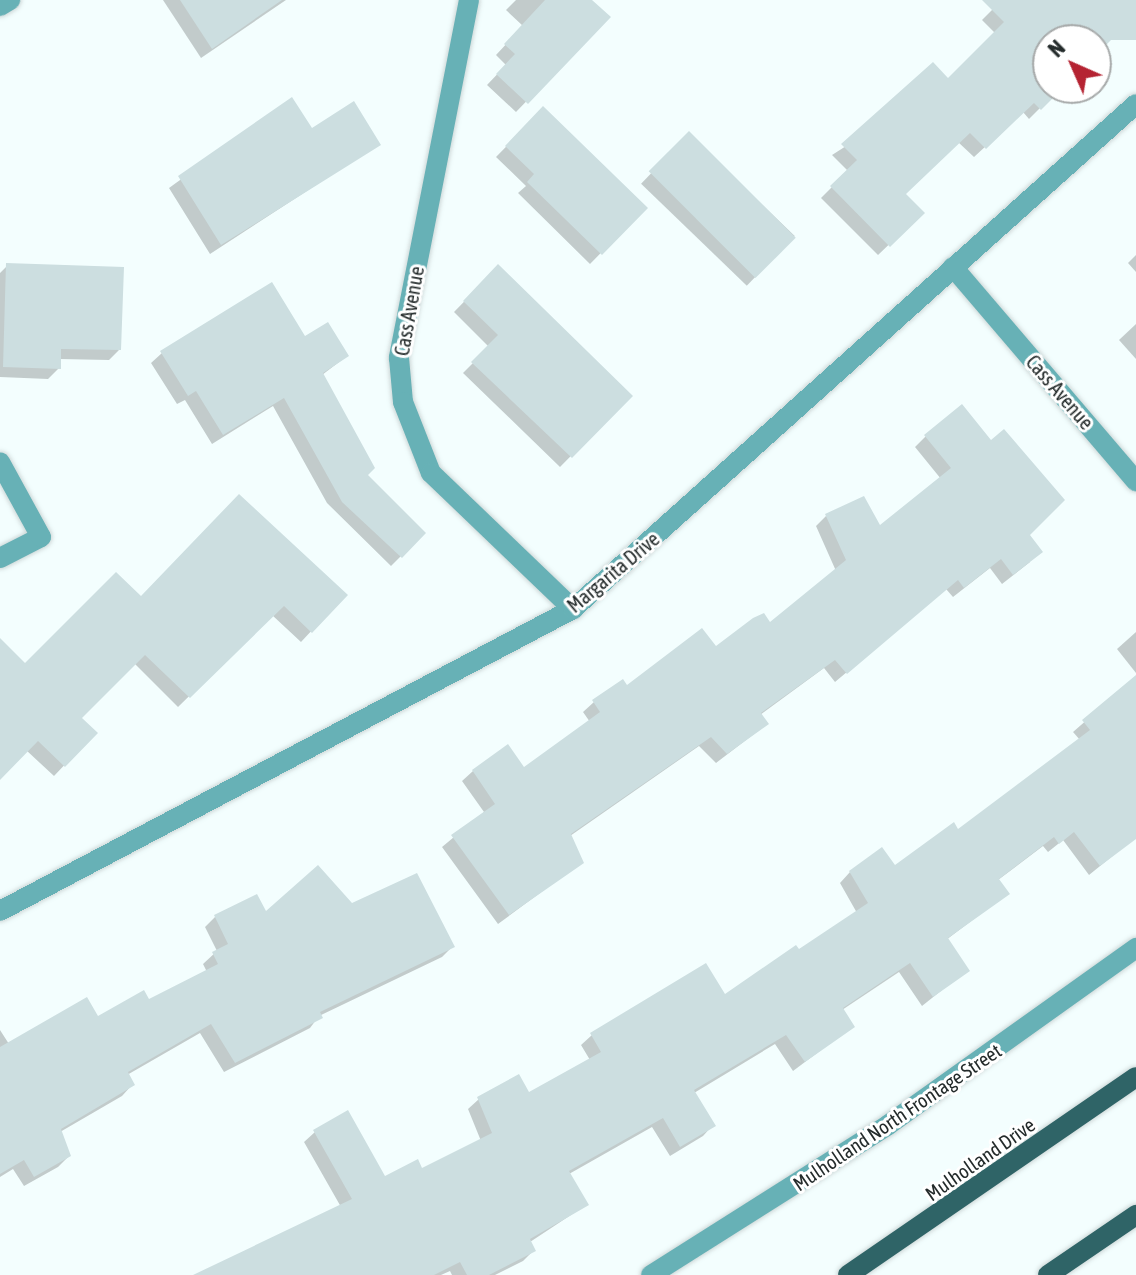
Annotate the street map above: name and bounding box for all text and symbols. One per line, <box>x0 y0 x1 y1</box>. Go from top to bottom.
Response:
north arrow <box>1032 24 1112 104</box>
text: N <box>1043 35 1070 62</box>
street label: Cass Avenue <box>389 264 429 358</box>
street label: Cass Avenue <box>1021 350 1099 434</box>
street label: Margarita Drive <box>562 527 664 617</box>
street label: Mulholland North Frontage Street <box>788 1038 1006 1196</box>
street label: Mulholland Drive <box>921 1112 1039 1206</box>

